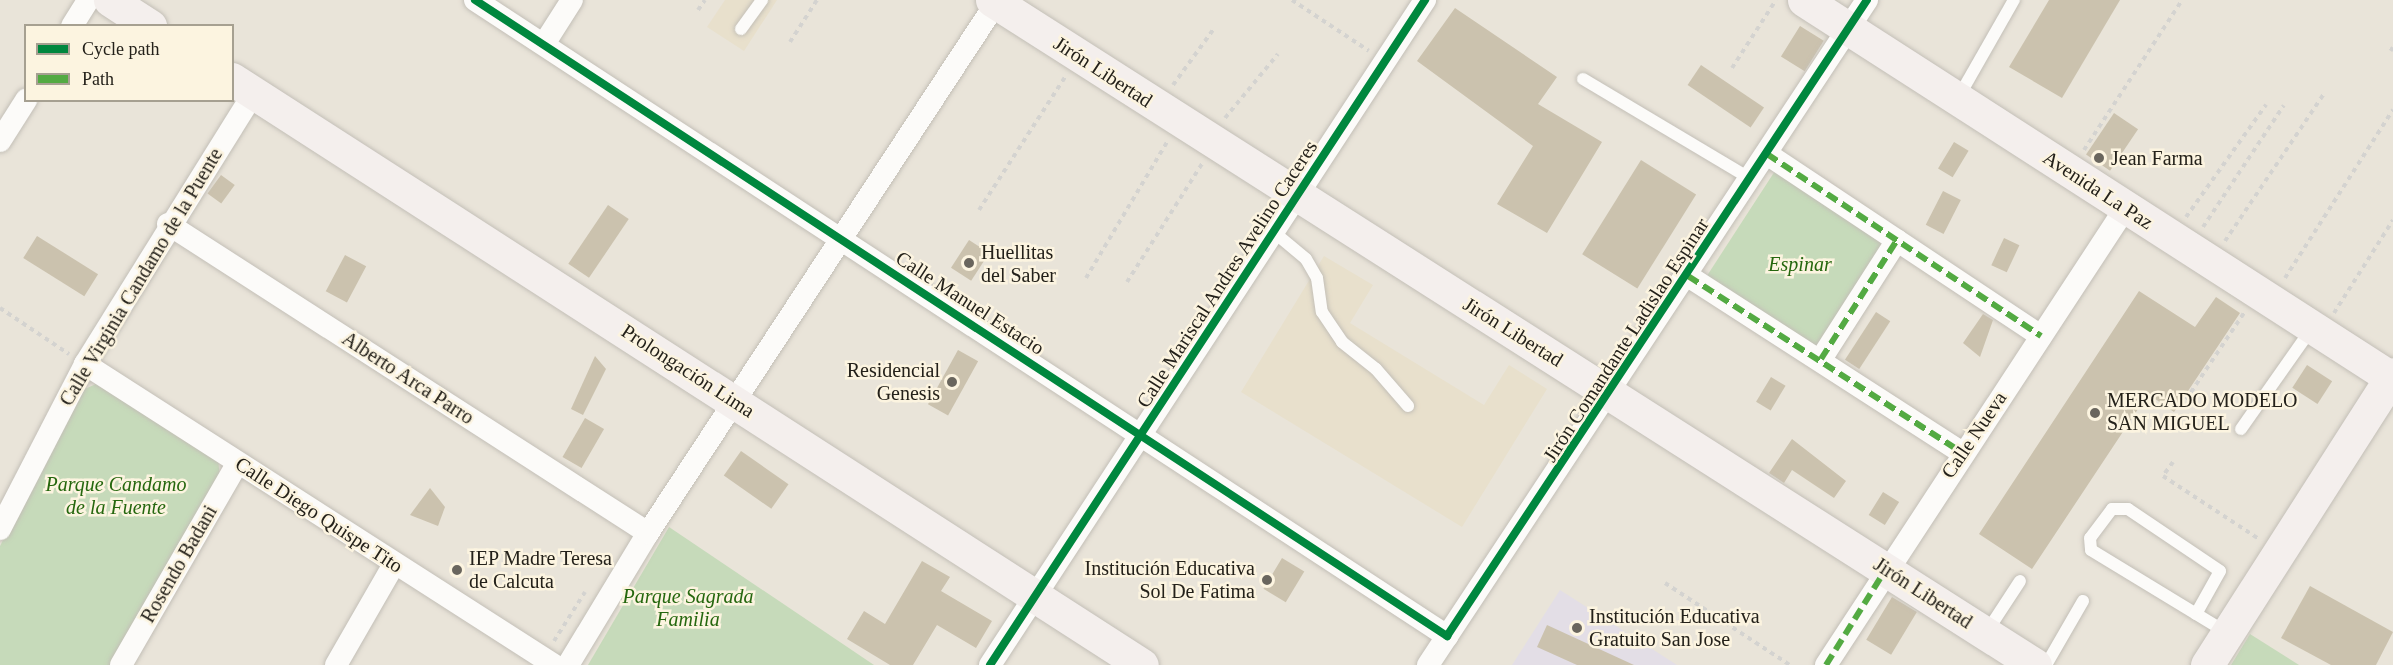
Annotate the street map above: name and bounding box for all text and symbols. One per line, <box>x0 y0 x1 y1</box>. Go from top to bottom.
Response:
legend <box>24 24 234 102</box>
street label: Jirón Libertad <box>1049 31 1157 113</box>
text: Cycle path <box>82 39 159 59</box>
text: Path <box>82 69 114 89</box>
street label: Calle Mariscal Andres Avelino Caceres <box>1131 135 1323 413</box>
street label: Calle Virginia Candamo de la Puente <box>54 144 228 410</box>
street label: Avenida La Paz <box>2039 146 2157 234</box>
place label: Jean Farma <box>2111 146 2203 170</box>
marker: Jean Farma <box>2092 151 2106 165</box>
street label: Jirón Comandante Ladislao Espinar <box>1538 214 1714 466</box>
place label: Huellitas del Saber <box>981 240 1056 287</box>
street label: Calle Manuel Estacio <box>891 246 1049 360</box>
park label: Espinar <box>1768 252 1832 276</box>
marker: Huellitas del Saber <box>962 256 976 270</box>
street label: Jirón Libertad <box>1459 292 1567 372</box>
street label: Prolongación Lima <box>617 319 759 423</box>
street label: Alberto Arca Parro <box>337 326 479 430</box>
place label: Residencial Genesis <box>847 358 940 405</box>
marker: Residencial Genesis <box>945 375 959 389</box>
street label: Calle Nueva <box>1936 387 2012 483</box>
place label: MERCADO MODELO SAN MIGUEL <box>2107 389 2298 436</box>
marker: MERCADO MODELO SAN MIGUEL <box>2088 406 2102 420</box>
street label: Calle Diego Quispe Tito <box>231 452 407 578</box>
park label: Parque Candamo de la Fuente <box>46 473 186 520</box>
street label: Rosendo Badani <box>136 501 222 627</box>
place label: IEP Madre Teresa de Calcuta <box>469 546 613 593</box>
street label: Jirón Libertad <box>1869 552 1977 634</box>
place label: Institución Educativa Sol De Fatima <box>1084 556 1255 603</box>
marker: IEP Madre Teresa de Calcuta <box>450 563 464 577</box>
marker: Institución Educativa Sol De Fatima <box>1260 573 1274 587</box>
park label: Parque Sagrada Familia <box>623 585 753 632</box>
place label: Institución Educativa Gratuito San Jose <box>1589 604 1760 651</box>
marker: Institución Educativa Gratuito San Jose <box>1570 621 1584 635</box>

